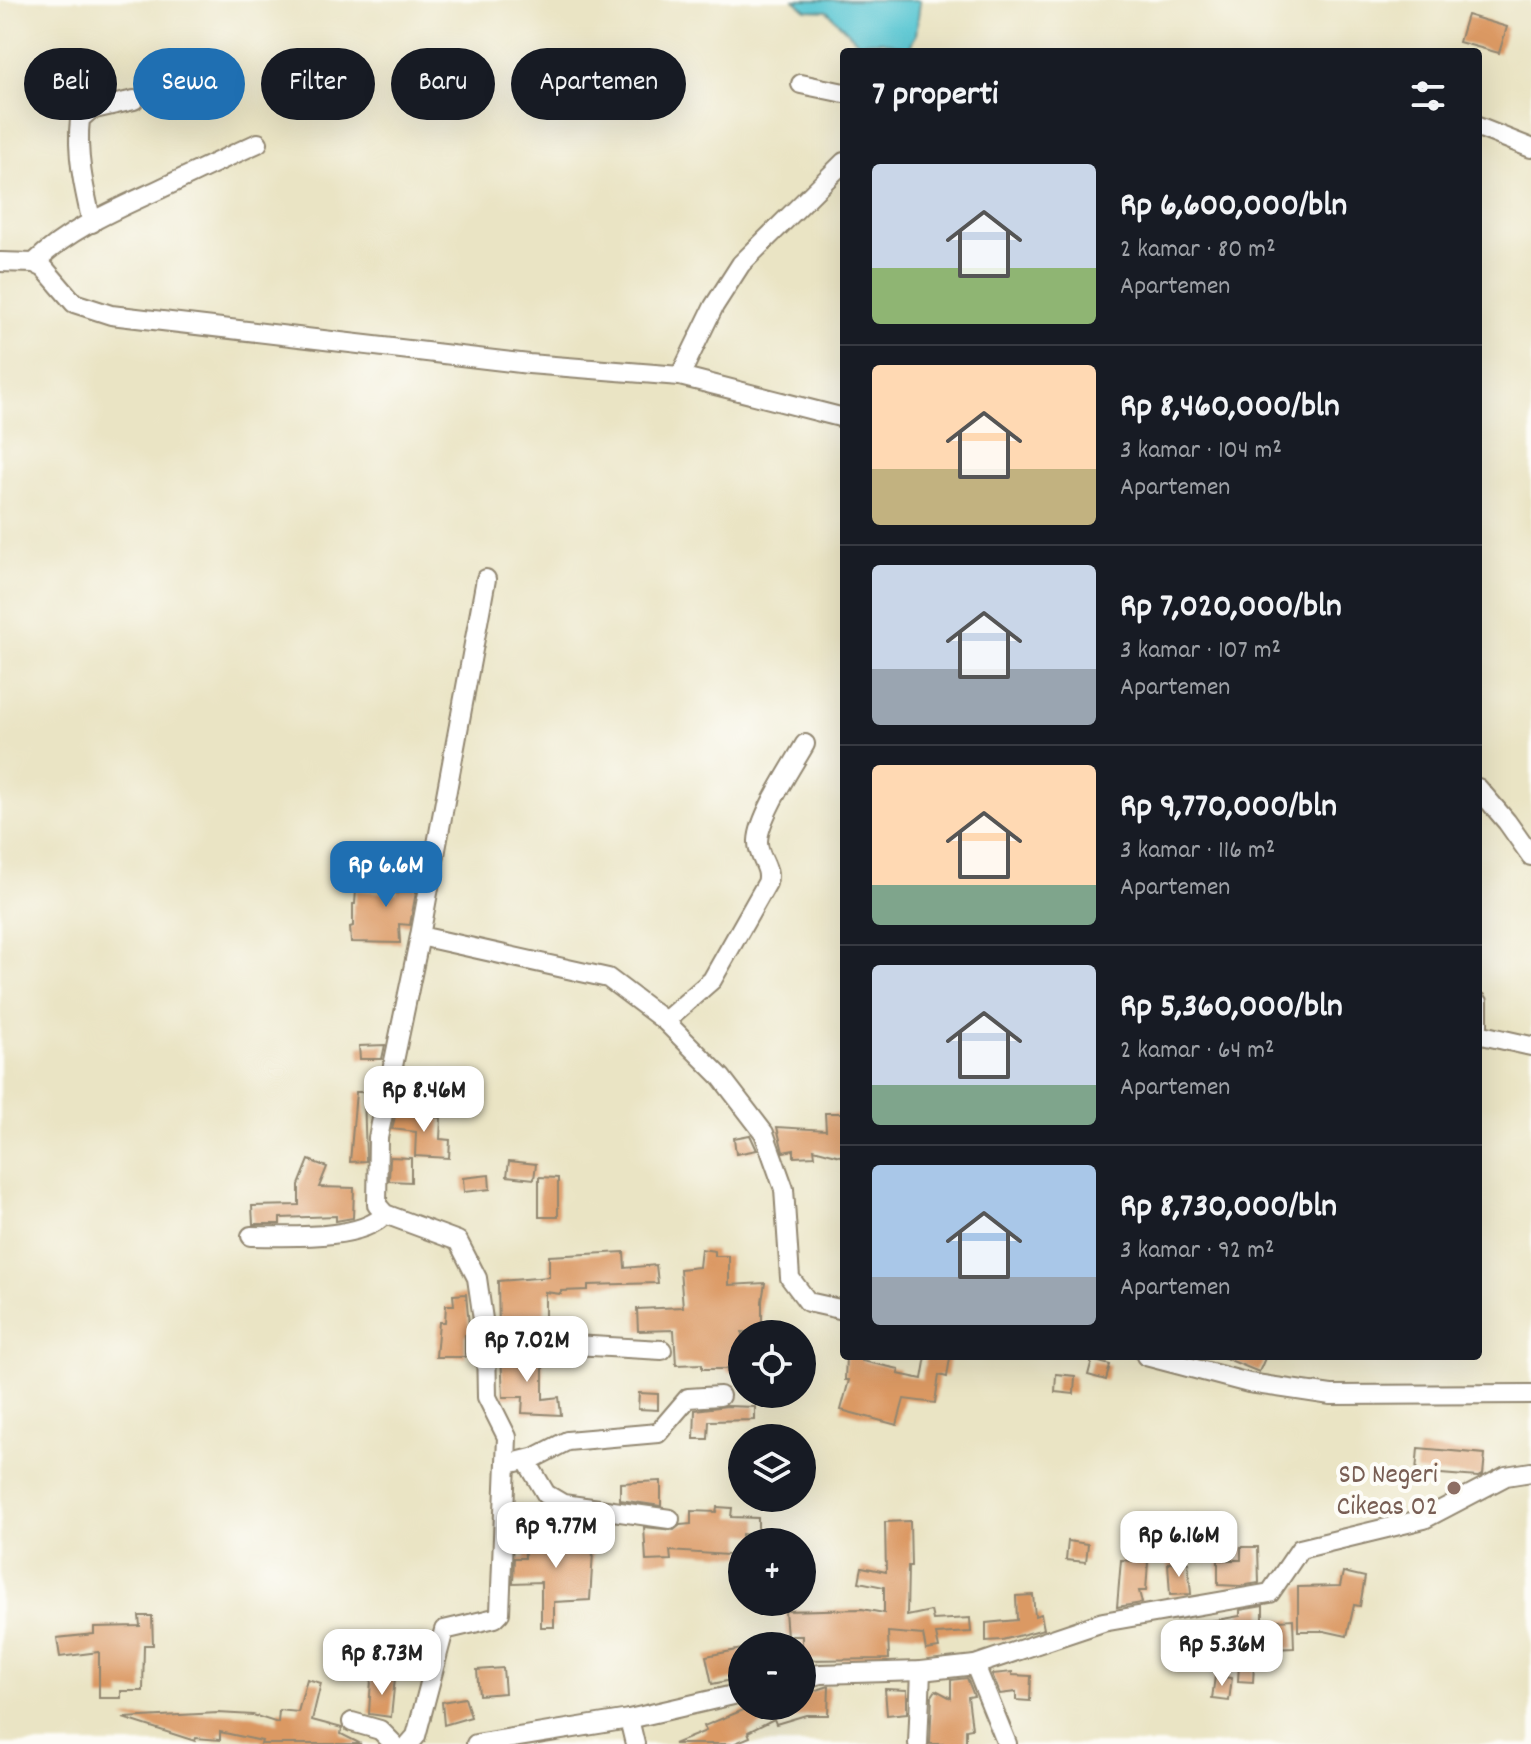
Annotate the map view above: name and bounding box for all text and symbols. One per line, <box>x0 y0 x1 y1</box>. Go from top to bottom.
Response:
chip: Beli <box>24 48 117 120</box>
chip: Sewa <box>133 48 245 120</box>
chip: Filter <box>261 48 375 120</box>
chip: Baru <box>391 48 495 120</box>
chip: Apartemen <box>511 48 686 120</box>
text: 7 properti <box>872 72 998 121</box>
icon: filters <box>1406 74 1450 118</box>
text: Rp 6,600,000/bln <box>1120 183 1347 232</box>
icon: home <box>936 196 1032 292</box>
text: 2 kamar · 80 m² <box>1120 232 1276 269</box>
text: Apartemen <box>1120 269 1230 306</box>
text: Rp 8,460,000/bln <box>1120 384 1340 433</box>
icon: home <box>936 397 1032 493</box>
text: 3 kamar · 104 m² <box>1120 433 1282 470</box>
text: Apartemen <box>1120 470 1230 507</box>
text: Rp 7,020,000/bln <box>1120 584 1342 633</box>
icon: home <box>936 597 1032 693</box>
text: 3 kamar · 107 m² <box>1120 633 1281 670</box>
text: Apartemen <box>1120 670 1230 707</box>
text: Rp 9,770,000/bln <box>1120 784 1337 833</box>
icon: home <box>936 797 1032 893</box>
text: 3 kamar · 116 m² <box>1120 833 1275 870</box>
pin: Rp 6.6M <box>312 841 460 909</box>
text: Rp 6.6M <box>348 848 424 885</box>
text: Apartemen <box>1120 870 1230 907</box>
text: Rp 5,360,000/bln <box>1120 984 1343 1033</box>
icon: home <box>936 997 1032 1093</box>
text: 2 kamar · 64 m² <box>1120 1033 1275 1070</box>
pin: Rp 8.46M <box>341 1066 507 1134</box>
text: Apartemen <box>1120 1070 1230 1107</box>
text: Rp 8.46M <box>382 1073 466 1110</box>
text: Rp 8,730,000/bln <box>1120 1184 1337 1233</box>
icon: home <box>936 1197 1032 1293</box>
text: 3 kamar · 92 m² <box>1120 1233 1274 1270</box>
text: Apartemen <box>1120 1270 1230 1307</box>
pin: Rp 7.02M <box>444 1316 610 1384</box>
map controls <box>728 1320 816 1720</box>
button: locate <box>728 1320 816 1408</box>
text: Rp 7.02M <box>484 1323 570 1360</box>
button: layers <box>728 1424 816 1512</box>
place label: SD Negeri Cikeas 02 <box>1336 1457 1438 1529</box>
marker: SD Negeri Cikeas 02 <box>1445 1479 1463 1497</box>
pin: Rp 9.77M <box>473 1502 639 1570</box>
text: Rp 9.77M <box>515 1509 597 1546</box>
pin: Rp 6.16M <box>1096 1511 1262 1579</box>
text: Rp 6.16M <box>1138 1518 1220 1555</box>
button: + <box>728 1528 816 1616</box>
pin: Rp 5.36M <box>1139 1620 1305 1688</box>
text: Rp 5.36M <box>1179 1627 1265 1664</box>
pin: Rp 8.73M <box>299 1629 465 1697</box>
button: − <box>728 1632 816 1720</box>
text: Rp 8.73M <box>341 1636 423 1673</box>

